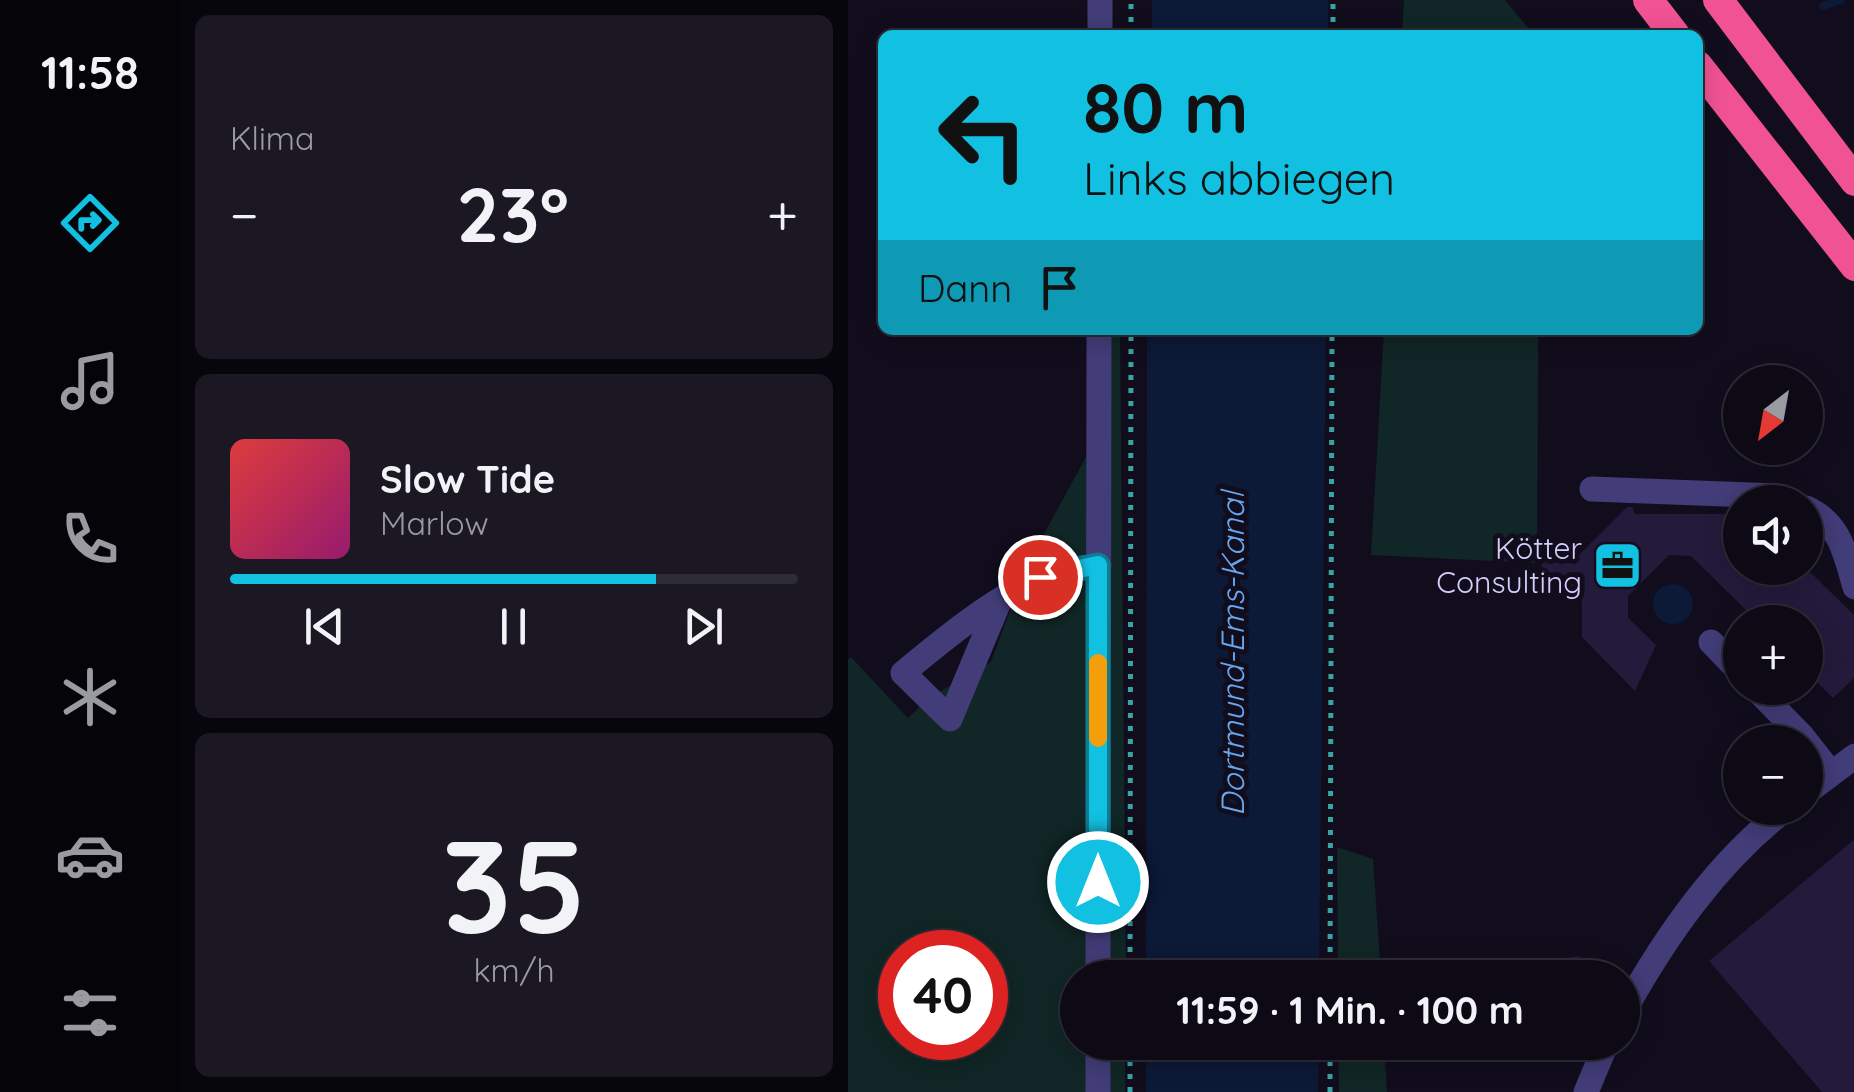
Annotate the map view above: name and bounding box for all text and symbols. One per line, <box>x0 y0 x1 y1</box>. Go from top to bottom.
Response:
text: 11:58 <box>41 44 139 100</box>
text: 80 m <box>1083 63 1248 151</box>
icon: left <box>918 70 1048 200</box>
text: Klima <box>230 118 314 158</box>
text: Links abbiegen <box>1083 150 1395 206</box>
text: 23° <box>457 167 569 261</box>
text: − <box>230 180 259 249</box>
text: + <box>767 180 798 249</box>
icon: directions <box>55 188 125 258</box>
icon: arrive <box>1032 260 1087 315</box>
text: Dann <box>918 264 1012 312</box>
icon: music <box>55 346 125 416</box>
north arrow <box>1723 365 1823 465</box>
map controls <box>1723 365 1823 825</box>
text: Slow Tide <box>380 455 555 503</box>
button: sound <box>1723 485 1823 585</box>
water label: Dortmund-Ems-Kanal <box>1212 488 1252 816</box>
text: Marlow <box>380 503 489 543</box>
icon: phone <box>55 504 125 574</box>
place label: Kötter Consulting <box>1436 529 1582 601</box>
pin <box>998 535 1083 620</box>
office icon: Kötter Consulting <box>1591 540 1643 592</box>
icon: arrive <box>1013 550 1068 605</box>
icon: previous <box>297 599 352 654</box>
icon: pause <box>486 599 541 654</box>
icon: next <box>676 599 731 654</box>
button: + <box>1723 605 1823 705</box>
icon: climate <box>55 662 125 732</box>
button: − <box>1723 725 1823 825</box>
text: 35 <box>442 803 586 966</box>
icon: car <box>55 820 125 890</box>
position arrow <box>1046 830 1150 934</box>
speed limit sign: 40 <box>878 930 1008 1060</box>
text: km/h <box>473 950 555 990</box>
icon: filters <box>55 978 125 1048</box>
text: 11:59 · 1 Min. · 100 m <box>1176 986 1524 1034</box>

